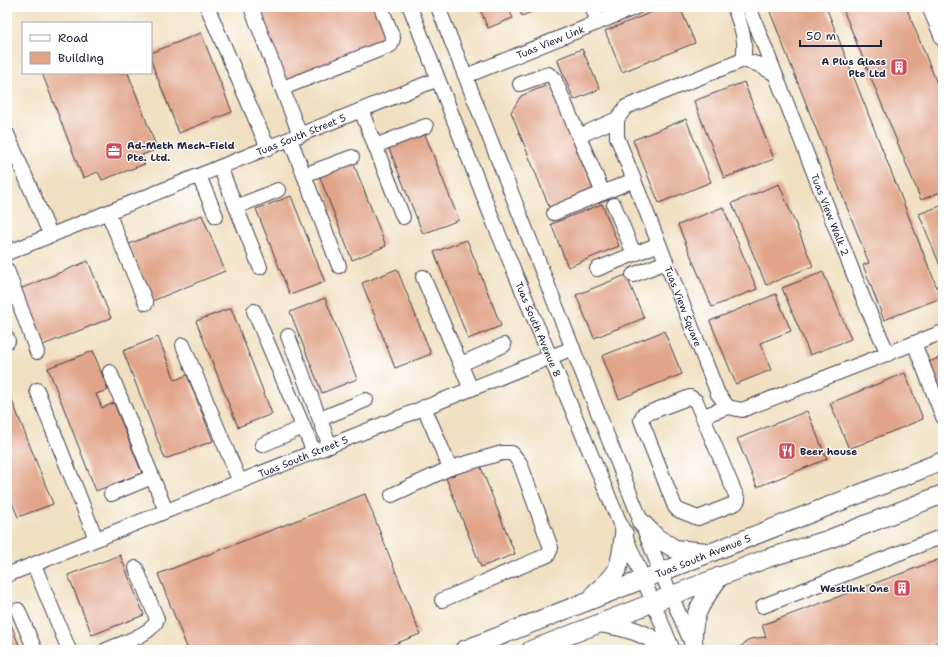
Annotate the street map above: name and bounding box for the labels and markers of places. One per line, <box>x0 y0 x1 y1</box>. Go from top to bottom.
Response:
place label: A Plus Glass Pte Ltd <box>822 55 886 80</box>
building icon: A Plus Glass Pte Ltd <box>889 57 909 77</box>
place label: Ad-Meth Mech-Field Pte. Ltd. <box>127 139 235 164</box>
office icon: Ad-Meth Mech-Field Pte. Ltd. <box>104 141 124 161</box>
restaurant icon: Beer house <box>777 441 797 461</box>
place label: Beer house <box>800 445 857 458</box>
building icon: Westlink One <box>892 578 912 598</box>
place label: Westlink One <box>820 582 889 595</box>

